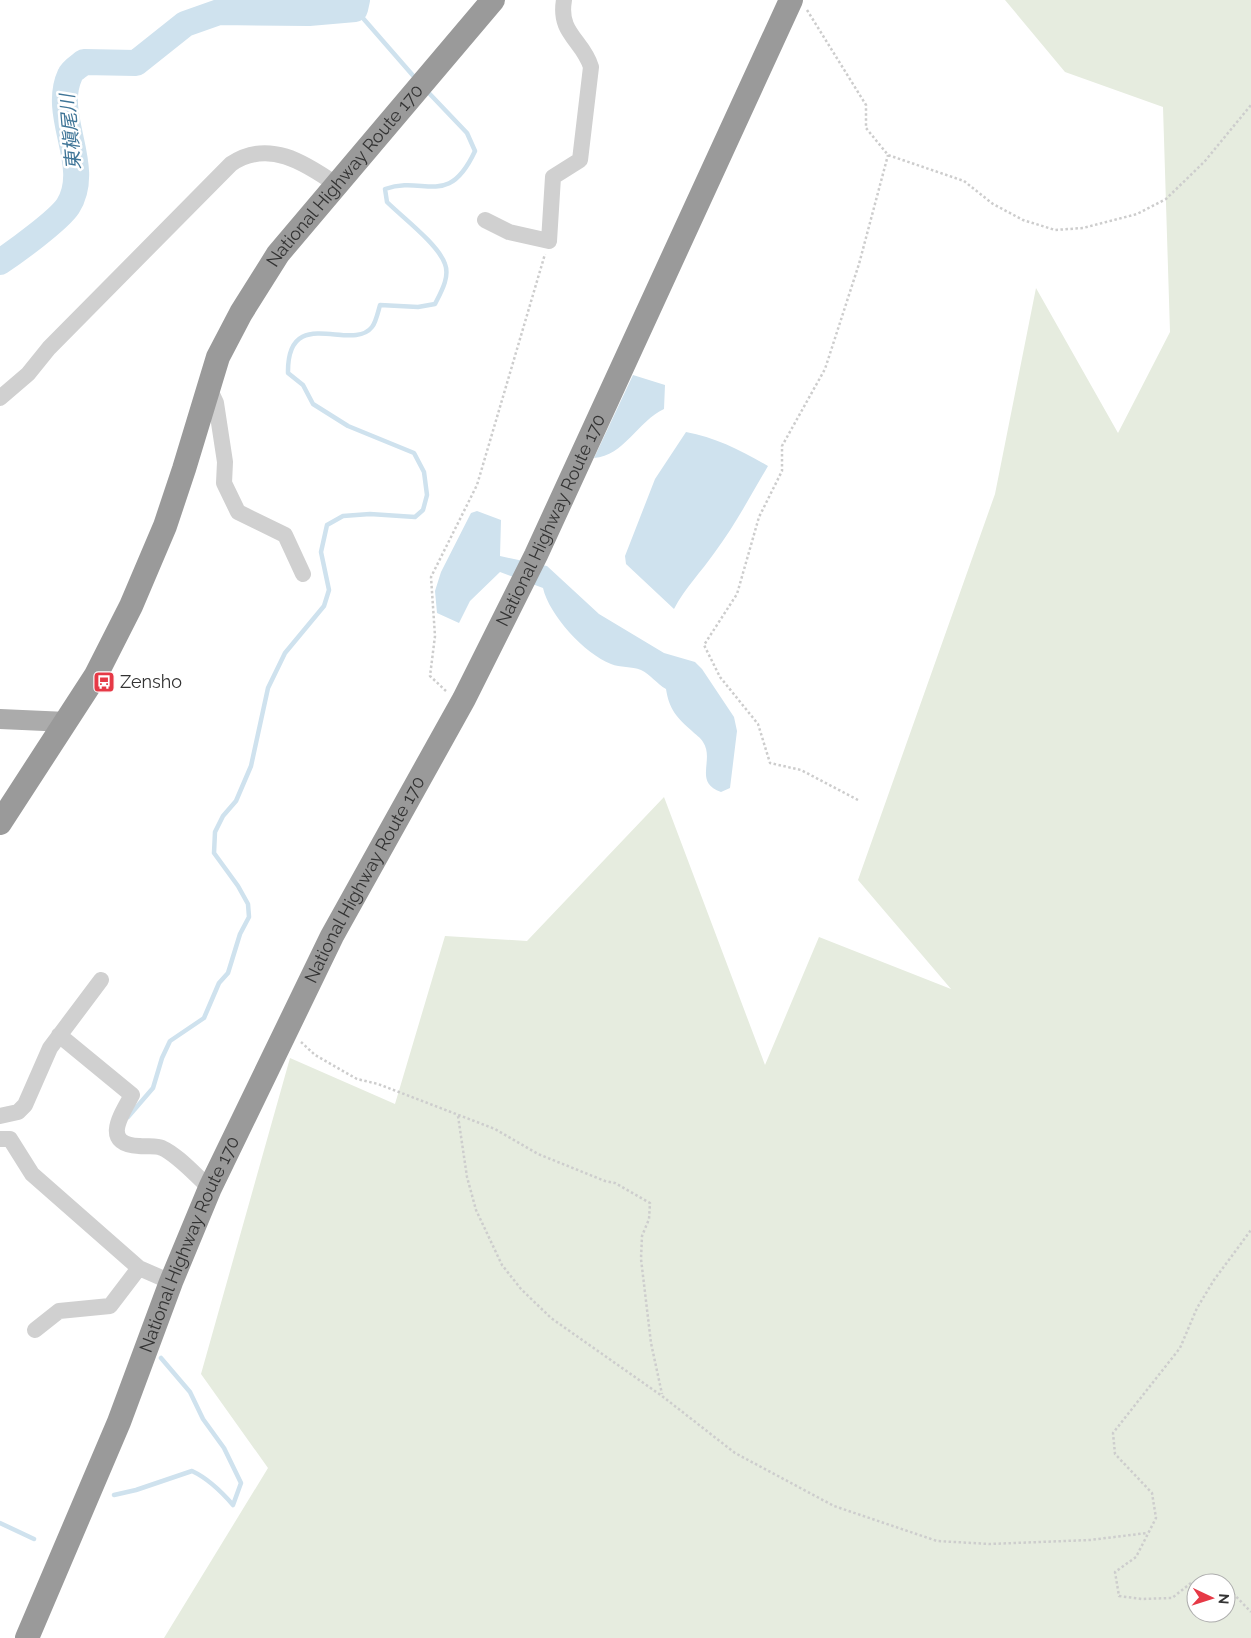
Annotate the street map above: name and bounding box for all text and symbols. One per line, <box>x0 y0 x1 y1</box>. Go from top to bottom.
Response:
street label: National Highway Route 170 <box>262 80 427 270</box>
water label: 東槇尾川 <box>56 91 84 171</box>
street label: National Highway Route 170 <box>491 411 609 629</box>
bus stop icon: Zensho <box>92 670 116 694</box>
place label: Zensho <box>120 671 182 692</box>
street label: National Highway Route 170 <box>300 772 429 986</box>
street label: National Highway Route 170 <box>135 1133 243 1355</box>
north arrow <box>1186 1573 1236 1623</box>
text: N <box>1216 1593 1232 1605</box>

